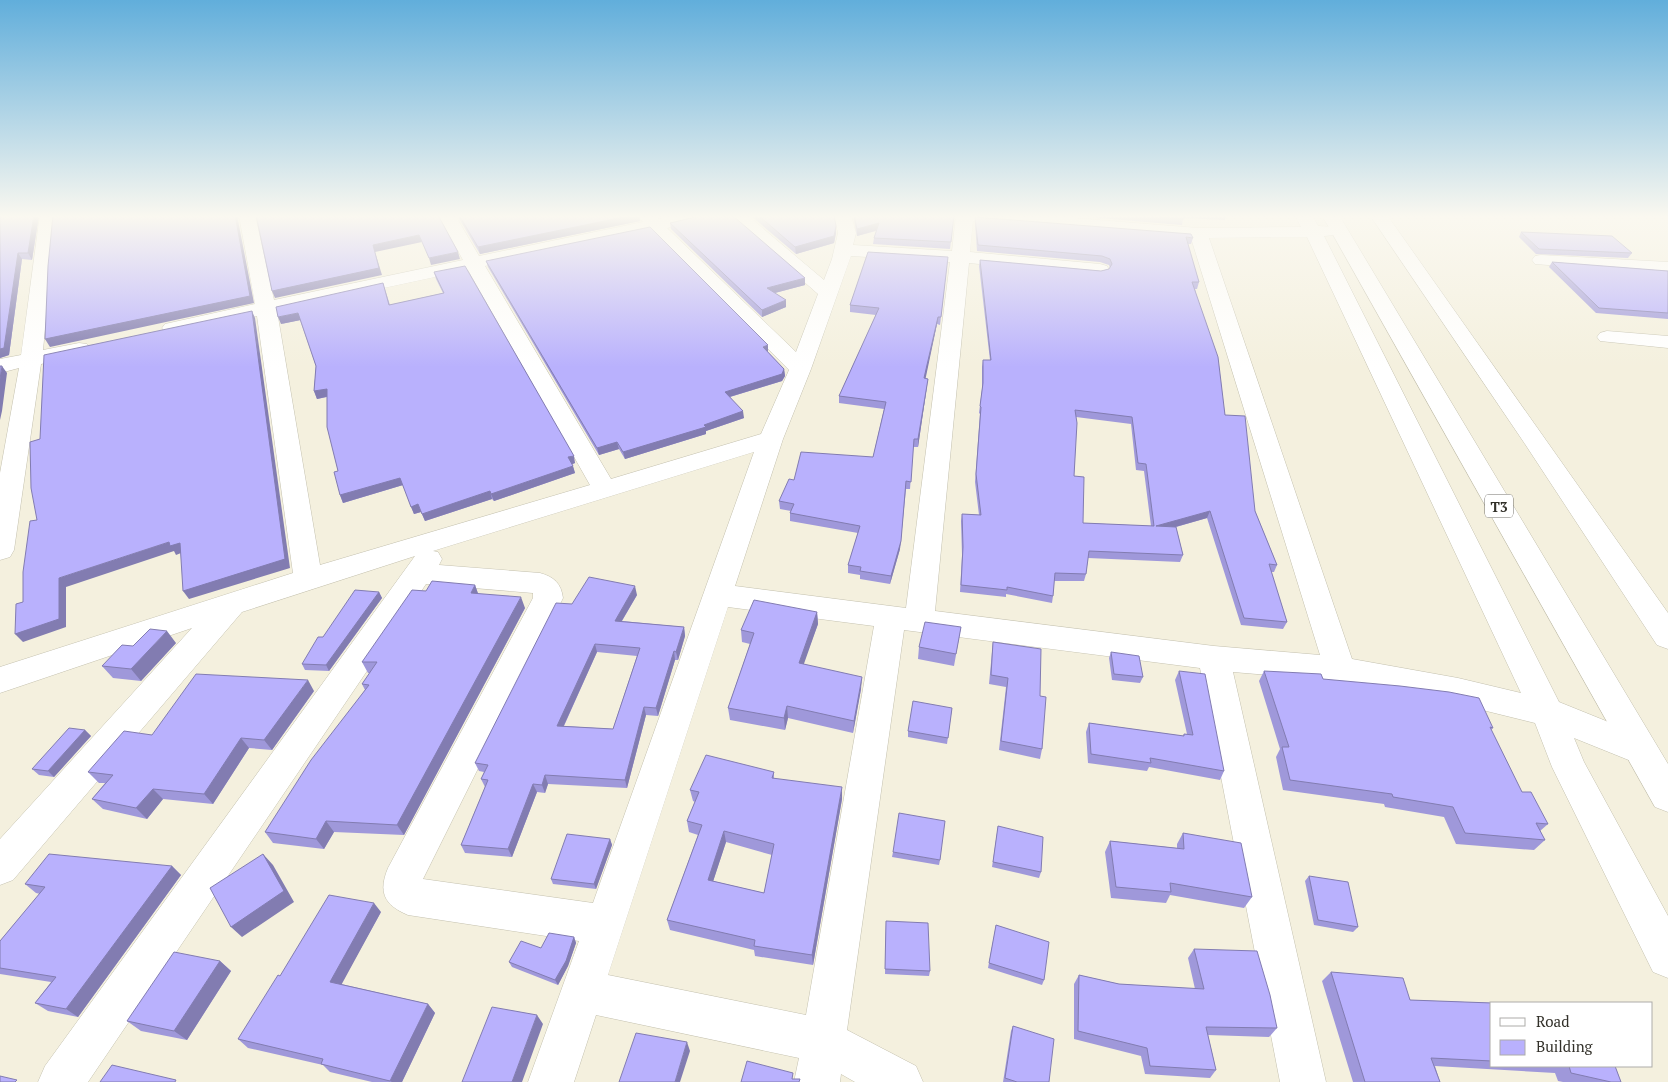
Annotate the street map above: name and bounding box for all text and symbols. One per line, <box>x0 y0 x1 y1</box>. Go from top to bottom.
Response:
road number: T3 <box>1485 494 1513 518</box>
legend <box>1490 1002 1653 1067</box>
text: Road <box>1536 1011 1569 1031</box>
text: Building <box>1536 1036 1594 1056</box>

